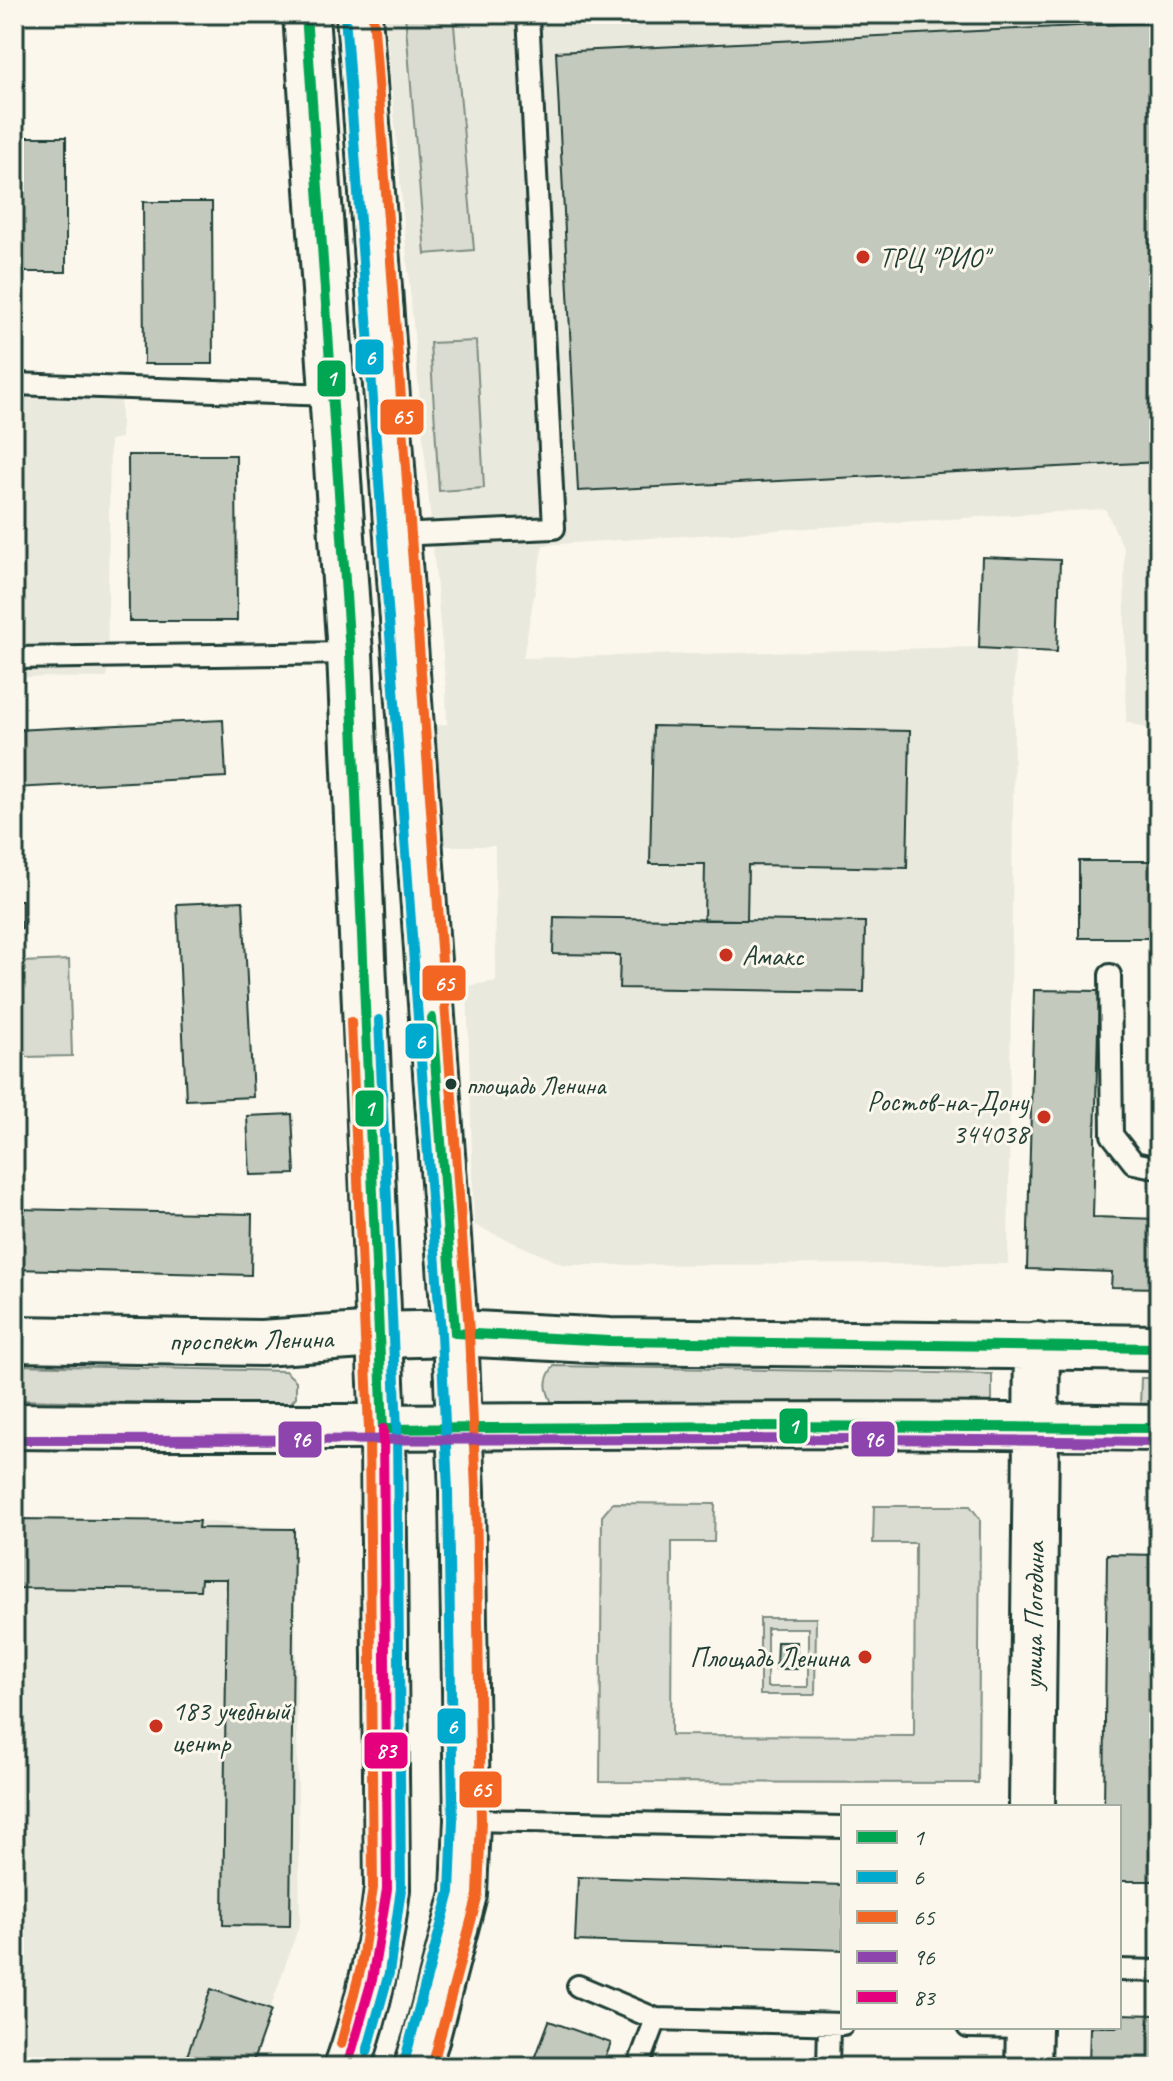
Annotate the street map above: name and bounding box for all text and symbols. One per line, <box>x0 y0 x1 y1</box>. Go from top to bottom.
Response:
place label: ТРЦ "РИО" <box>879 240 993 275</box>
marker: ТРЦ "РИО" <box>854 248 872 266</box>
line badge: 6 <box>354 338 385 376</box>
text: 6 <box>365 344 377 372</box>
line badge: 1 <box>316 359 347 398</box>
text: 1 <box>326 365 338 393</box>
line badge: 65 <box>379 398 425 436</box>
text: 65 <box>392 403 414 431</box>
place label: Амакс <box>742 938 805 973</box>
marker: Амакс <box>717 946 735 964</box>
line badge: 65 <box>421 964 467 1002</box>
text: 65 <box>434 970 456 998</box>
line badge: 6 <box>404 1022 435 1060</box>
text: 6 <box>415 1028 427 1056</box>
place label: площадь Ленина <box>466 1069 607 1102</box>
marker: площадь Ленина <box>443 1076 459 1092</box>
place label: Ростов-на-Дону 344038 <box>867 1084 1030 1151</box>
line badge: 1 <box>354 1089 385 1128</box>
text: 1 <box>364 1095 376 1123</box>
marker: Ростов-на-Дону 344038 <box>1035 1108 1053 1126</box>
street label: проспект Ленина <box>169 1321 335 1358</box>
line badge: 1 <box>778 1407 809 1445</box>
text: 1 <box>788 1413 800 1441</box>
line badge: 96 <box>277 1420 323 1459</box>
line badge: 96 <box>850 1420 896 1458</box>
text: 96 <box>290 1426 312 1454</box>
text: 96 <box>863 1426 885 1454</box>
street label: улица Погодина <box>1015 1540 1052 1692</box>
place label: Площадь Ленина <box>690 1640 851 1675</box>
marker: Площадь Ленина <box>856 1648 874 1666</box>
place label: 183 учебный центр <box>172 1693 291 1760</box>
line badge: 6 <box>436 1707 467 1745</box>
text: 6 <box>447 1713 459 1741</box>
marker: 183 учебный центр <box>147 1717 165 1735</box>
line badge: 83 <box>363 1731 409 1770</box>
text: 83 <box>376 1737 398 1765</box>
line badge: 65 <box>458 1770 503 1809</box>
text: 65 <box>471 1776 493 1804</box>
legend <box>841 1805 1121 2029</box>
text: 1 <box>913 1822 925 1852</box>
text: 6 <box>913 1862 925 1892</box>
text: 65 <box>913 1902 936 1932</box>
text: 96 <box>913 1942 936 1972</box>
text: 83 <box>913 1982 937 2012</box>

